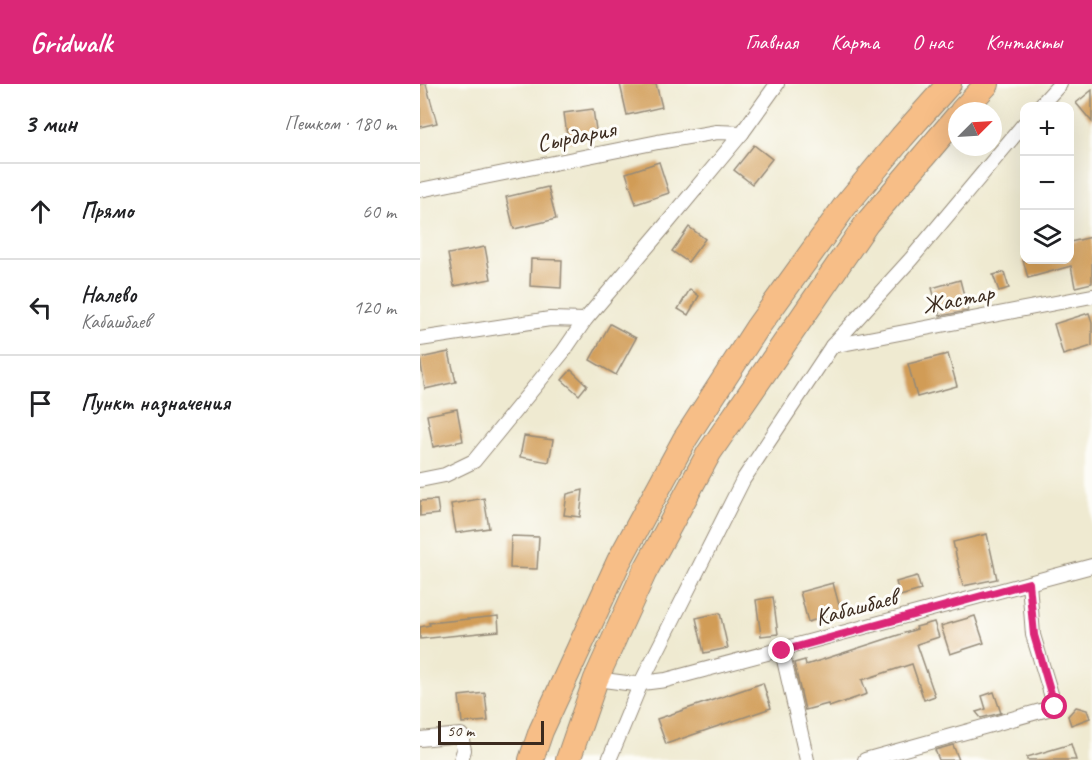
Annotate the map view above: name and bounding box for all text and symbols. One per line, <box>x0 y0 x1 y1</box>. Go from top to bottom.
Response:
text: Gridwalk <box>30 25 112 60</box>
text: Главная <box>745 29 798 55</box>
text: Карта <box>831 29 879 55</box>
text: О нас <box>912 29 953 55</box>
text: Контакты <box>986 29 1062 55</box>
north arrow <box>948 102 1002 156</box>
map controls <box>1020 102 1074 264</box>
button: + <box>1020 102 1074 156</box>
text: 3 мин <box>24 107 77 140</box>
text: Пешком · 180 m <box>284 111 396 136</box>
street label: Сырдария <box>534 113 620 158</box>
button: − <box>1020 156 1074 210</box>
icon: ahead <box>24 195 57 228</box>
text: Прямо <box>81 197 133 225</box>
text: 60 m <box>362 199 396 224</box>
button: layers <box>1020 210 1074 264</box>
street label: Жастар <box>920 277 998 321</box>
text: Налево <box>81 281 137 309</box>
icon: left <box>24 291 57 324</box>
text: 120 m <box>353 295 396 320</box>
text: Кабашбаев <box>81 309 150 334</box>
icon: arrive <box>24 387 57 420</box>
text: Пункт назначения <box>81 389 230 417</box>
street label: Кабашбаев <box>812 580 906 632</box>
route end <box>768 637 794 663</box>
route start <box>1041 693 1067 719</box>
scale bar <box>438 718 544 746</box>
text: 50 m <box>447 721 474 741</box>

